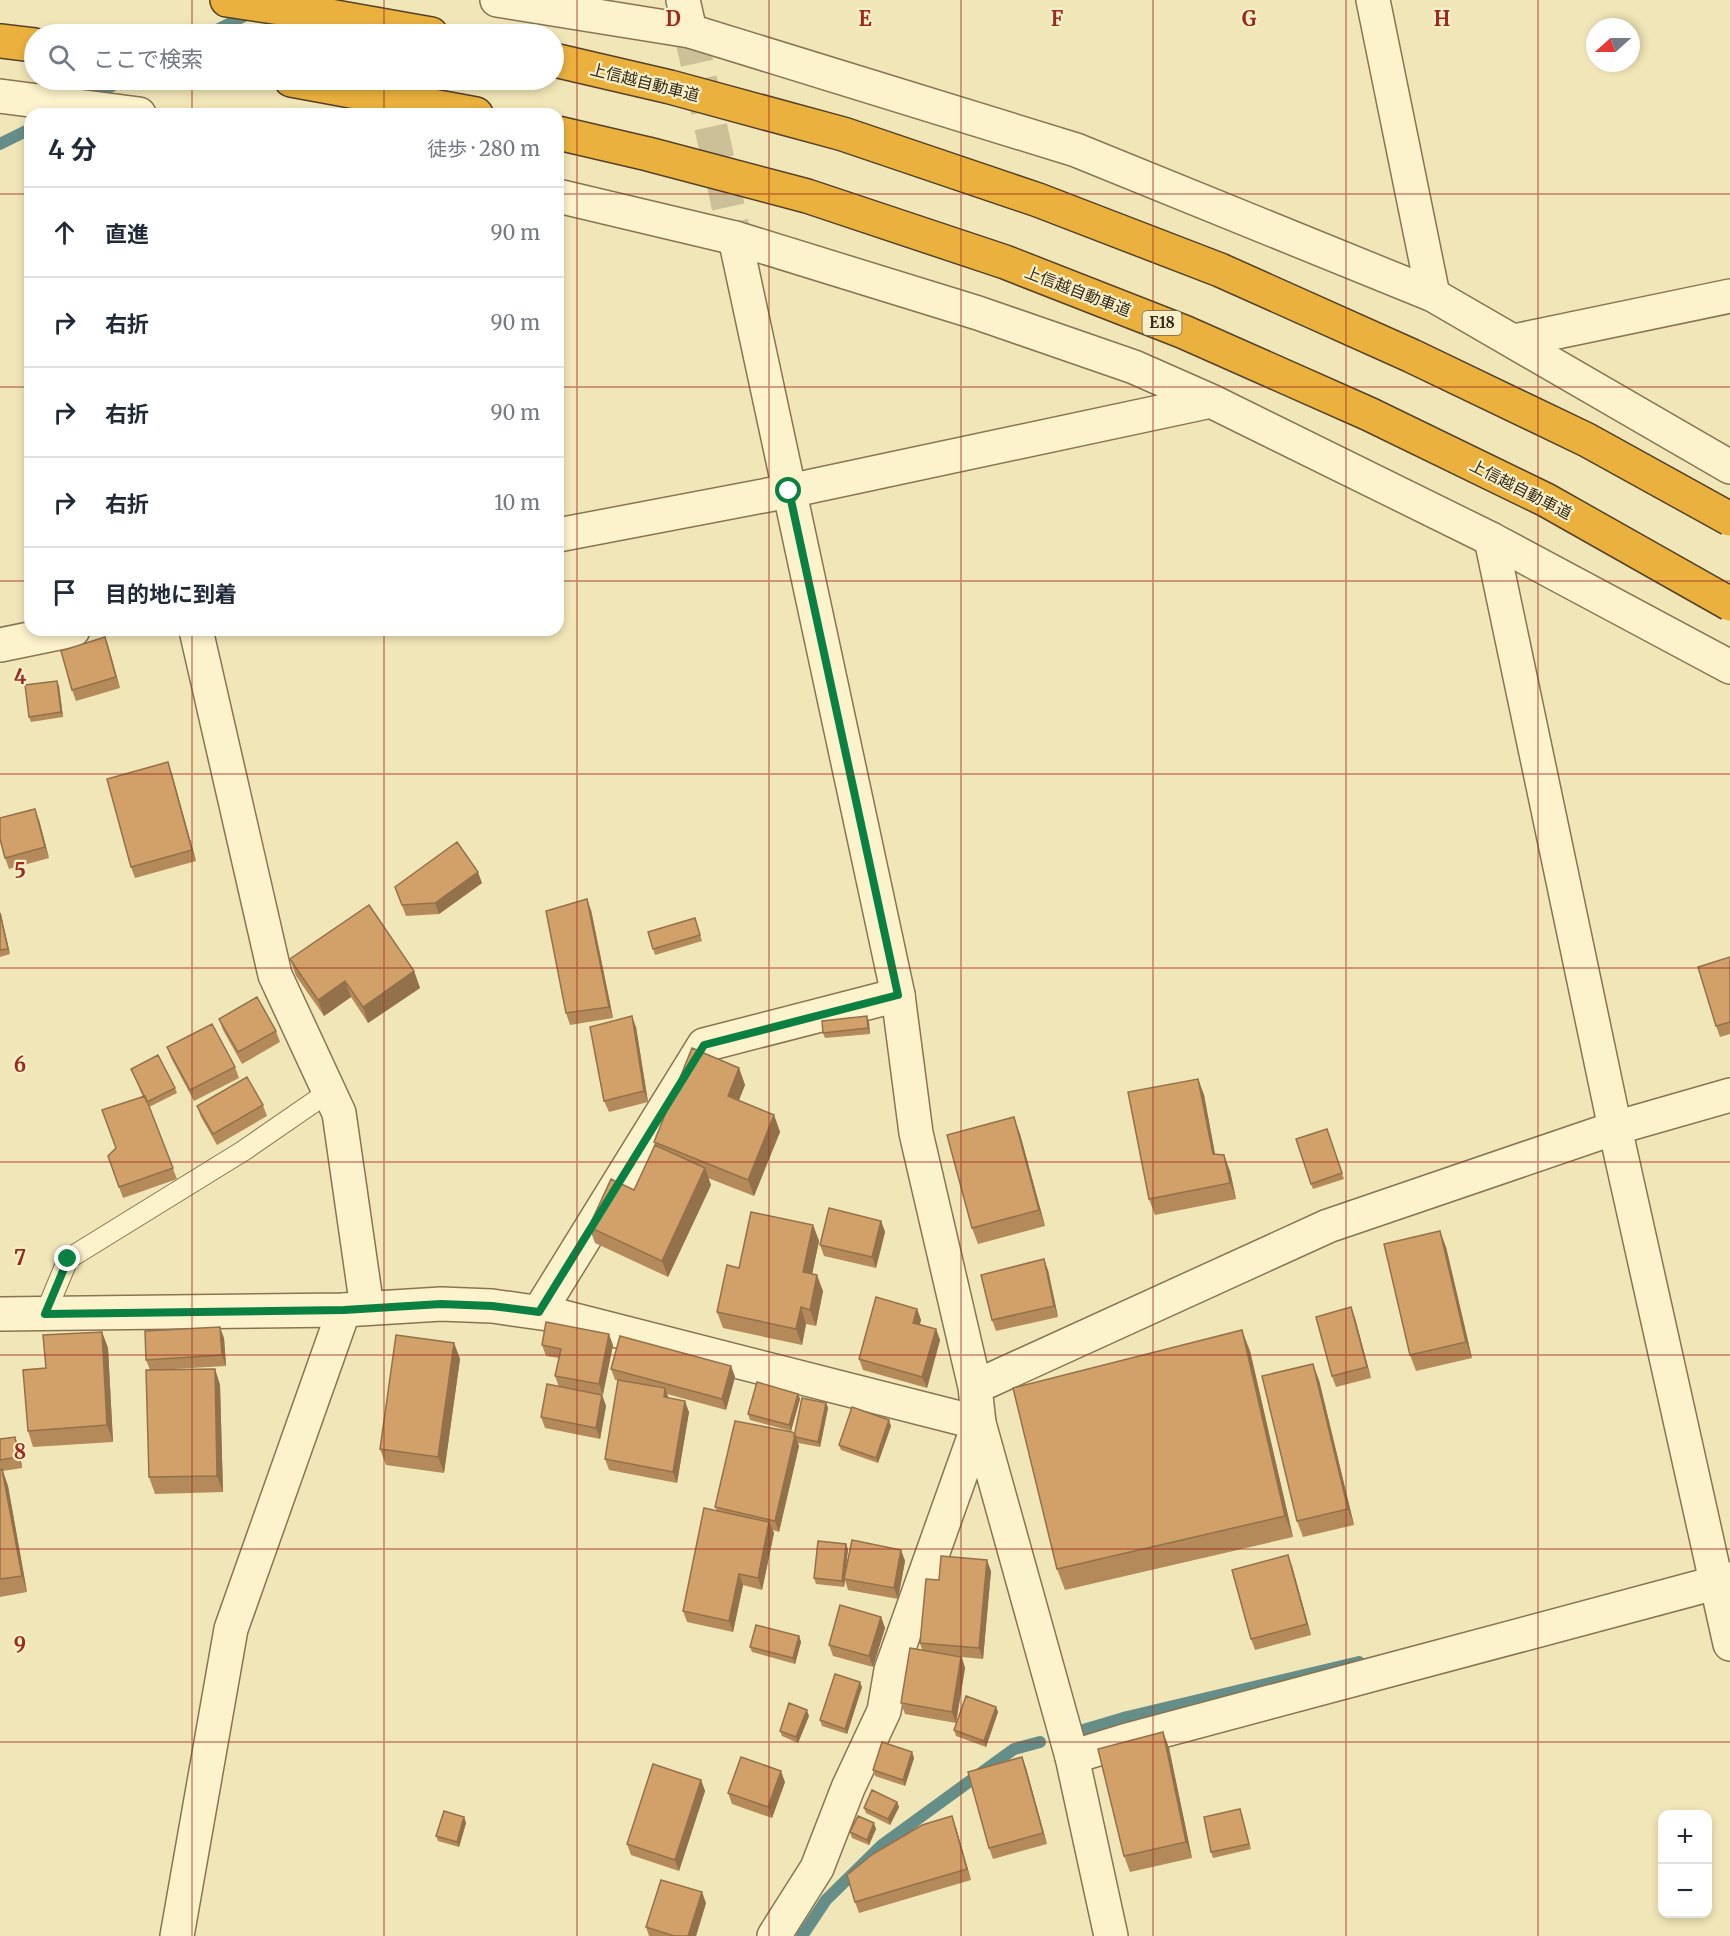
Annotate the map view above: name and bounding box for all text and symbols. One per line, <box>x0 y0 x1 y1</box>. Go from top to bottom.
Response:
text: D <box>665 6 681 31</box>
text: E <box>858 6 872 31</box>
text: F <box>1051 6 1064 31</box>
text: G <box>1242 6 1257 31</box>
text: H <box>1434 6 1450 31</box>
north arrow <box>1586 18 1640 72</box>
search box <box>24 24 564 90</box>
icon: search <box>45 41 78 74</box>
text: ここで検索 <box>93 45 203 73</box>
street label: 上信越自動車道 <box>588 59 702 105</box>
text: 4 分 <box>48 133 97 166</box>
text: 徒歩 · 280 m <box>427 136 540 161</box>
icon: ahead <box>48 216 81 249</box>
text: 直進 <box>105 220 149 248</box>
text: 90 m <box>490 220 540 245</box>
street label: 上信越自動車道 <box>1022 262 1134 320</box>
icon: right <box>48 306 81 339</box>
text: 右折 <box>105 310 149 338</box>
text: 90 m <box>490 310 540 335</box>
road number: E18 <box>1142 311 1182 335</box>
icon: right <box>48 396 81 429</box>
text: 右折 <box>105 400 149 428</box>
text: 90 m <box>490 400 540 425</box>
street label: 上信越自動車道 <box>1467 455 1575 523</box>
route start <box>775 477 801 503</box>
icon: right <box>48 486 81 519</box>
text: 右折 <box>105 490 149 518</box>
text: 10 m <box>494 490 540 515</box>
icon: arrive <box>48 576 81 609</box>
text: 目的地に到着 <box>105 580 237 608</box>
text: 4 <box>14 664 27 689</box>
text: 5 <box>14 858 26 883</box>
text: 6 <box>14 1052 26 1077</box>
text: 7 <box>14 1245 26 1270</box>
route end <box>54 1245 80 1271</box>
text: 8 <box>14 1439 26 1464</box>
text: 9 <box>14 1632 26 1657</box>
map controls <box>1658 1810 1712 1918</box>
button: + <box>1658 1810 1712 1864</box>
button: − <box>1658 1864 1712 1918</box>

